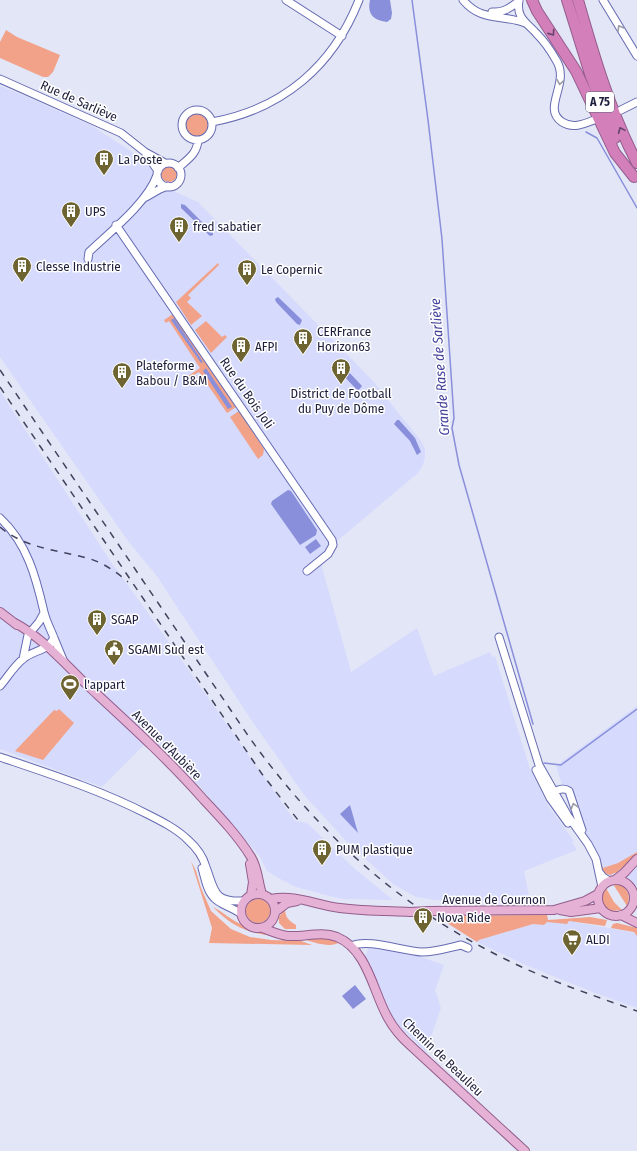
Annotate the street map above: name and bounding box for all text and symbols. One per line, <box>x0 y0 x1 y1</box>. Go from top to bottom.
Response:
one-way arrow <box>617 25 625 32</box>
one-way arrow <box>547 29 554 36</box>
street label: Rue de Sarliève <box>38 77 120 125</box>
one-way arrow <box>556 78 565 85</box>
road number: A 75 <box>586 92 614 112</box>
one-way arrow <box>618 127 626 135</box>
building icon: La Poste <box>93 148 115 176</box>
place label: La Poste <box>118 152 162 167</box>
building icon: UPS <box>60 200 82 228</box>
place label: UPS <box>85 204 106 219</box>
building icon: fred sabatier <box>168 215 190 243</box>
place label: fred sabatier <box>193 219 262 234</box>
building icon: Clesse Industrie <box>11 255 33 283</box>
building icon: Le Copernic <box>236 258 258 286</box>
place label: Clesse Industrie <box>36 259 121 274</box>
place label: Le Copernic <box>261 262 323 277</box>
water label: Grande Rase de Sarliève <box>427 297 453 436</box>
place label: CERFrance Horizon63 <box>317 324 371 354</box>
building icon: CERFrance Horizon63 <box>292 327 314 355</box>
building icon: AFPI <box>230 335 252 363</box>
place label: AFPI <box>255 339 278 354</box>
street label: Rue du Bois Joli <box>217 355 277 431</box>
building icon: District de Football du Puy de Dôme <box>330 357 352 385</box>
place label: Plateforme Babou / B&M <box>136 358 207 388</box>
building icon: Plateforme Babou / B&M <box>111 361 133 389</box>
place label: District de Football du Puy de Dôme <box>291 386 392 416</box>
building icon: SGAP <box>86 608 108 636</box>
place label: SGAP <box>111 612 139 627</box>
public building icon: SGAMI Sud est <box>103 638 125 666</box>
place label: SGAMI Sud est <box>128 642 205 657</box>
sports icon: l'appart <box>59 673 81 701</box>
place label: l'appart <box>84 677 126 692</box>
street label: Avenue d'Aubière <box>129 707 205 783</box>
one-way arrow <box>570 803 579 810</box>
building icon: PUM plastique <box>311 838 333 866</box>
place label: PUM plastique <box>336 842 413 857</box>
street label: Avenue de Cournon <box>442 892 546 907</box>
building icon: Nova Ride <box>412 906 434 934</box>
place label: Nova Ride <box>437 910 490 925</box>
supermarket icon: ALDI <box>561 928 583 956</box>
place label: ALDI <box>586 932 610 947</box>
street label: Chemin de Beaulieu <box>400 1015 486 1099</box>

